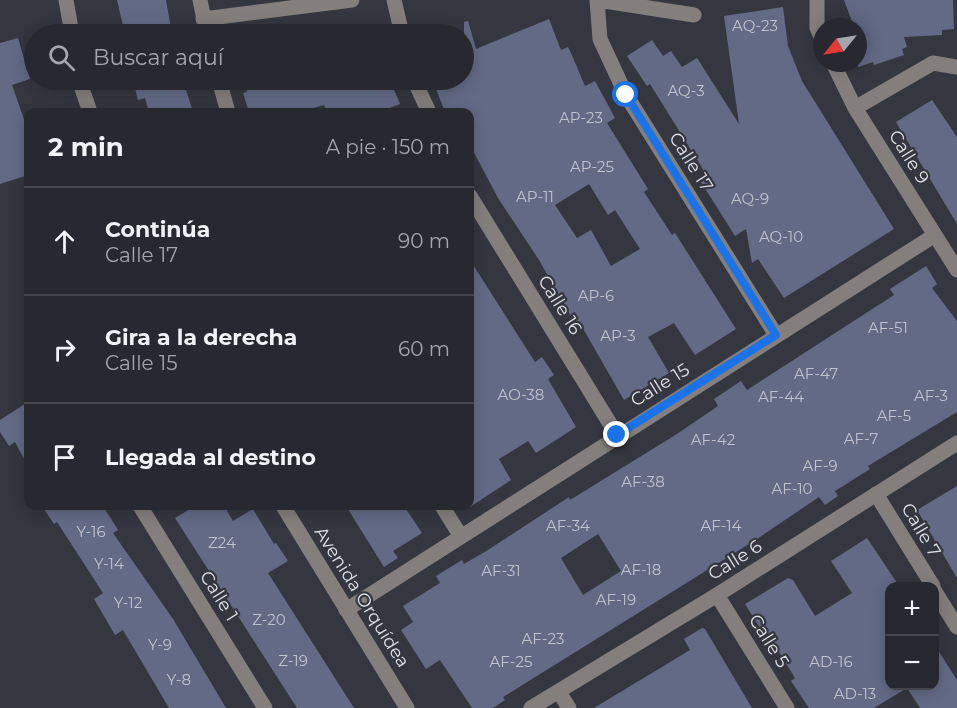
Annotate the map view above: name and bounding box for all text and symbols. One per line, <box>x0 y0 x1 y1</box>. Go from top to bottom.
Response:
house number: AQ-23 <box>732 16 778 35</box>
north arrow <box>813 18 867 72</box>
search box <box>24 24 474 90</box>
icon: search <box>45 41 78 74</box>
text: Buscar aquí <box>93 44 224 71</box>
route start <box>612 81 638 107</box>
house number: AQ-3 <box>667 81 705 100</box>
house number: AP-23 <box>559 108 603 127</box>
street label: Calle 9 <box>884 126 934 188</box>
street label: Calle 17 <box>664 128 718 196</box>
text: 2 min <box>48 131 124 163</box>
text: A pie · 150 m <box>326 135 450 159</box>
house number: AP-25 <box>570 157 614 176</box>
house number: AP-11 <box>516 187 554 206</box>
house number: AQ-9 <box>731 189 769 208</box>
text: Continúa <box>105 216 210 243</box>
icon: ahead <box>48 225 81 258</box>
house number: AQ-10 <box>759 227 803 246</box>
text: 90 m <box>398 229 450 253</box>
text: Calle 17 <box>105 243 178 267</box>
street label: Calle 16 <box>533 271 587 339</box>
house number: AP-6 <box>578 286 614 305</box>
house number: AF-51 <box>868 318 908 337</box>
text: Gira a la derecha <box>105 324 297 351</box>
house number: AP-3 <box>600 326 636 345</box>
icon: right <box>48 333 81 366</box>
text: 60 m <box>398 337 450 361</box>
text: Calle 15 <box>105 351 177 375</box>
street label: Calle 15 <box>627 358 693 412</box>
house number: AF-47 <box>794 364 838 383</box>
house number: AO-38 <box>498 385 544 404</box>
house number: AF-3 <box>914 386 948 405</box>
house number: AF-44 <box>758 387 804 406</box>
house number: AF-5 <box>877 406 911 425</box>
route end <box>603 421 629 447</box>
house number: AF-7 <box>844 429 878 448</box>
house number: AF-42 <box>691 430 735 449</box>
icon: arrive <box>48 441 81 474</box>
text: Llegada al destino <box>105 444 316 471</box>
house number: AF-9 <box>802 456 838 475</box>
house number: AF-38 <box>621 472 665 491</box>
house number: AF-10 <box>771 479 813 498</box>
street label: Calle 7 <box>896 499 946 561</box>
house number: AF-34 <box>546 516 590 535</box>
house number: AF-14 <box>700 516 742 535</box>
house number: Y-16 <box>76 522 106 541</box>
street label: Avenida Orquídea <box>310 522 414 672</box>
house number: Z24 <box>208 533 236 552</box>
street label: Calle 6 <box>704 535 766 585</box>
house number: Y-14 <box>94 554 124 573</box>
house number: AF-18 <box>621 560 661 579</box>
house number: AF-31 <box>481 561 521 580</box>
street label: Calle 1 <box>195 567 243 625</box>
map controls <box>885 582 939 690</box>
button: + <box>885 582 939 636</box>
house number: AF-19 <box>596 590 636 609</box>
house number: Y-12 <box>114 593 142 612</box>
house number: Z-20 <box>252 610 286 629</box>
street label: Calle 5 <box>744 610 794 672</box>
house number: AF-23 <box>522 629 564 648</box>
house number: Y-9 <box>148 635 172 654</box>
button: − <box>885 636 939 690</box>
house number: Z-19 <box>278 651 308 670</box>
house number: AF-25 <box>490 652 532 671</box>
house number: AD-16 <box>809 652 853 671</box>
house number: Y-8 <box>167 670 191 689</box>
house number: AD-13 <box>834 684 876 703</box>

